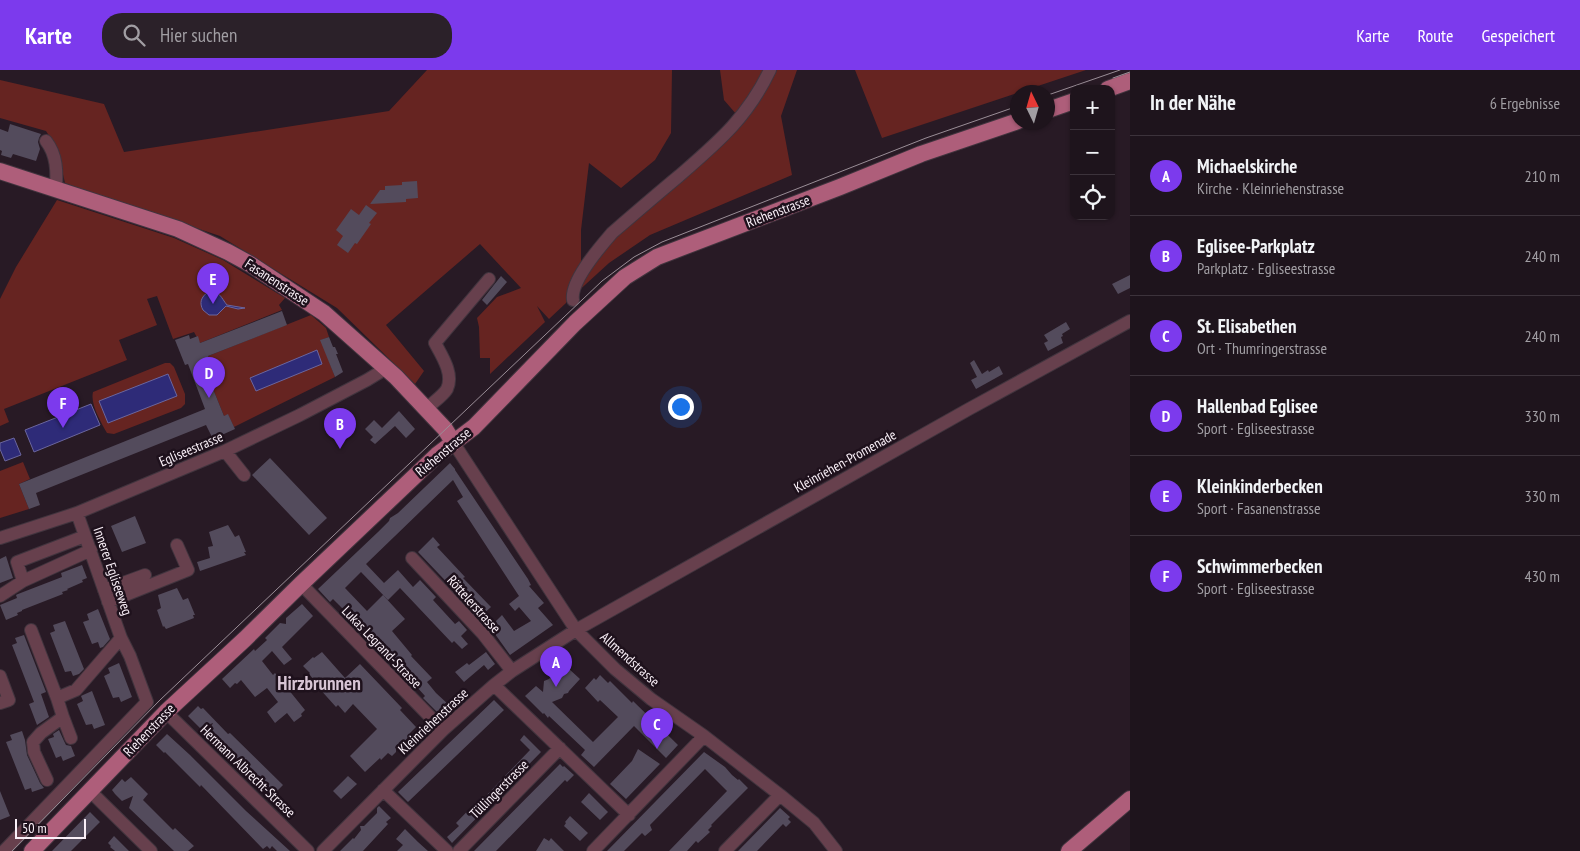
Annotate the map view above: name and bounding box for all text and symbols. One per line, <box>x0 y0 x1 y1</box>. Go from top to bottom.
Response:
search box <box>102 13 452 58</box>
text: Karte <box>25 20 72 51</box>
icon: search <box>120 21 148 49</box>
text: Hier suchen <box>160 23 237 47</box>
text: Karte <box>1356 24 1390 47</box>
text: Route <box>1418 24 1453 47</box>
text: Gespeichert <box>1481 24 1555 47</box>
north arrow <box>1010 85 1055 130</box>
map controls <box>1070 85 1115 220</box>
button: + <box>1070 85 1115 130</box>
text: In der Nähe <box>1150 89 1236 116</box>
text: 6 Ergebnisse <box>1490 93 1560 113</box>
button: − <box>1070 130 1115 175</box>
text: Michaelskirche <box>1197 154 1297 178</box>
text: A <box>1162 166 1170 186</box>
text: 210 m <box>1525 166 1560 186</box>
button: locate <box>1070 175 1115 220</box>
text: Kirche · Kleinriehenstrasse <box>1197 178 1344 198</box>
street label: Riehenstrasse <box>744 191 813 231</box>
text: Eglisee-Parkplatz <box>1197 234 1315 258</box>
text: B <box>1162 246 1170 266</box>
text: 240 m <box>1525 246 1560 266</box>
street label: Fasanenstrasse <box>241 255 313 310</box>
text: Parkplatz · Egliseestrasse <box>1197 258 1335 278</box>
pin: E <box>197 263 229 304</box>
text: St. Elisabethen <box>1197 314 1296 338</box>
text: C <box>1162 326 1170 346</box>
text: 240 m <box>1525 326 1560 346</box>
text: Ort · Thumringerstrasse <box>1197 338 1327 358</box>
pin: D <box>193 357 225 398</box>
pin: F <box>47 387 79 428</box>
your location <box>668 394 694 420</box>
text: Hallenbad Eglisee <box>1197 394 1318 418</box>
text: D <box>1162 406 1170 426</box>
text: 330 m <box>1525 406 1560 426</box>
pin: B <box>324 408 356 449</box>
text: Sport · Egliseestrasse <box>1197 418 1315 438</box>
street label: Riehenstrasse <box>412 423 475 480</box>
street label: Kleinriehen-Promenade <box>791 425 900 497</box>
street label: Egliseestrasse <box>156 427 226 471</box>
text: Kleinkinderbecken <box>1197 474 1323 498</box>
text: E <box>1163 486 1169 506</box>
text: 330 m <box>1525 486 1560 506</box>
text: Sport · Fasanenstrasse <box>1197 498 1321 518</box>
street label: Innerer Egliseeweg <box>90 525 136 617</box>
text: Schwimmerbecken <box>1197 554 1323 578</box>
text: F <box>1163 566 1169 586</box>
text: 430 m <box>1525 566 1560 586</box>
street label: Röttelerstrasse <box>443 571 505 637</box>
text: Sport · Egliseestrasse <box>1197 578 1315 598</box>
street label: Lukas Legrand-Strasse <box>338 602 426 692</box>
street label: Allmendstrasse <box>597 628 663 690</box>
pin: A <box>540 646 572 687</box>
district label: Hirzbrunnen <box>277 671 361 695</box>
street label: Kleinriehenstrasse <box>394 684 472 758</box>
street label: Riehenstrasse <box>119 700 179 760</box>
pin: C <box>641 708 673 749</box>
street label: Hermann Albrecht-Strasse <box>197 721 300 821</box>
street label: Tüllingerstrasse <box>466 756 532 822</box>
scale bar <box>15 816 86 839</box>
text: 50 m <box>22 819 47 837</box>

